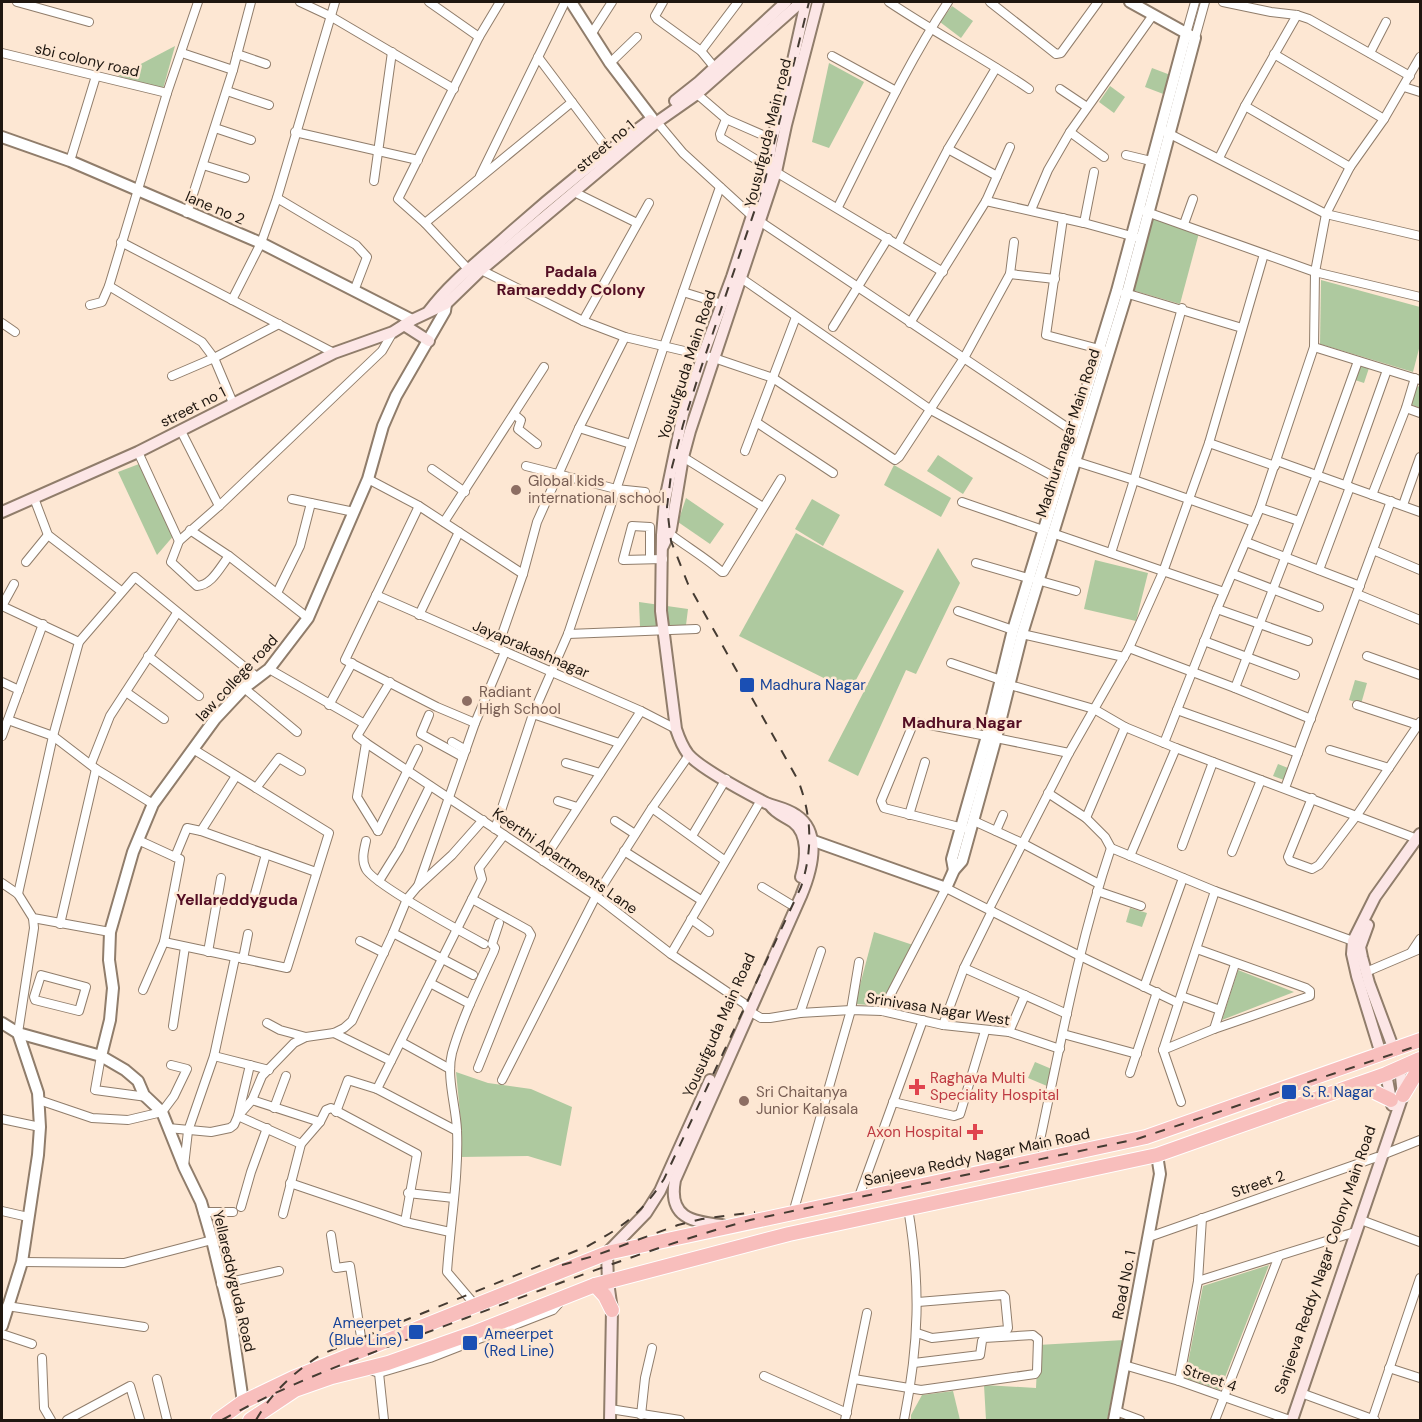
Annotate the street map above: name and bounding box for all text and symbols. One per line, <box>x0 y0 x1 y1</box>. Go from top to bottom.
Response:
street label: sbi colony road <box>33 38 141 82</box>
street label: Yousufguda Main road <box>740 56 796 210</box>
street label: street no 1 <box>571 115 639 177</box>
street label: lane no 2 <box>182 187 248 229</box>
district label: Padala Ramareddy Colony <box>497 261 646 300</box>
street label: Yousufguda Main Road <box>653 288 721 442</box>
street label: Madhuranagar Main Road <box>1031 346 1105 520</box>
street label: street no 1 <box>157 382 229 432</box>
place label: Global kids international school <box>528 471 665 508</box>
marker: Global kids international school <box>509 483 523 497</box>
street label: Jayaprakashnagar <box>469 615 593 683</box>
street label: law college road <box>192 630 282 726</box>
place label: Madhura Nagar <box>760 675 866 695</box>
marker: Madhura Nagar <box>738 676 756 694</box>
place label: Radiant High School <box>479 682 561 719</box>
marker: Radiant High School <box>460 694 474 708</box>
district label: Madhura Nagar <box>902 712 1022 733</box>
street label: Keerthi Apartments Lane <box>488 803 642 919</box>
district label: Yellareddyguda <box>176 889 298 910</box>
street label: Yousufguda Main Road <box>678 950 760 1100</box>
street label: Srinivasa Nagar West <box>865 988 1011 1030</box>
place label: Raghava Multi Speciality Hospital <box>930 1068 1059 1105</box>
marker: Raghava Multi Speciality Hospital <box>908 1078 926 1096</box>
place label: Sri Chaitanya Junior Kalasala <box>756 1082 858 1119</box>
place label: S. R. Nagar <box>1302 1082 1375 1102</box>
marker: S. R. Nagar <box>1280 1083 1298 1101</box>
marker: Sri Chaitanya Junior Kalasala <box>737 1094 751 1108</box>
place label: Axon Hospital <box>866 1122 962 1142</box>
street label: Sanjeeva Reddy Nagar Main Road <box>862 1123 1092 1191</box>
marker: Axon Hospital <box>966 1123 984 1141</box>
street label: Sanjeeva Reddy Nagar Colony Main Road <box>1270 1123 1380 1397</box>
street label: Street 2 <box>1229 1166 1287 1202</box>
street label: Yellareddyguda Road <box>208 1208 260 1354</box>
street label: Road No. 1 <box>1108 1249 1140 1321</box>
place label: Ameerpet (Blue Line) <box>329 1313 402 1350</box>
marker: Ameerpet (Blue Line) <box>407 1323 425 1341</box>
place label: Ameerpet (Red Line) <box>484 1324 554 1361</box>
marker: Ameerpet (Red Line) <box>461 1334 479 1352</box>
street label: Street 4 <box>1180 1359 1240 1397</box>

